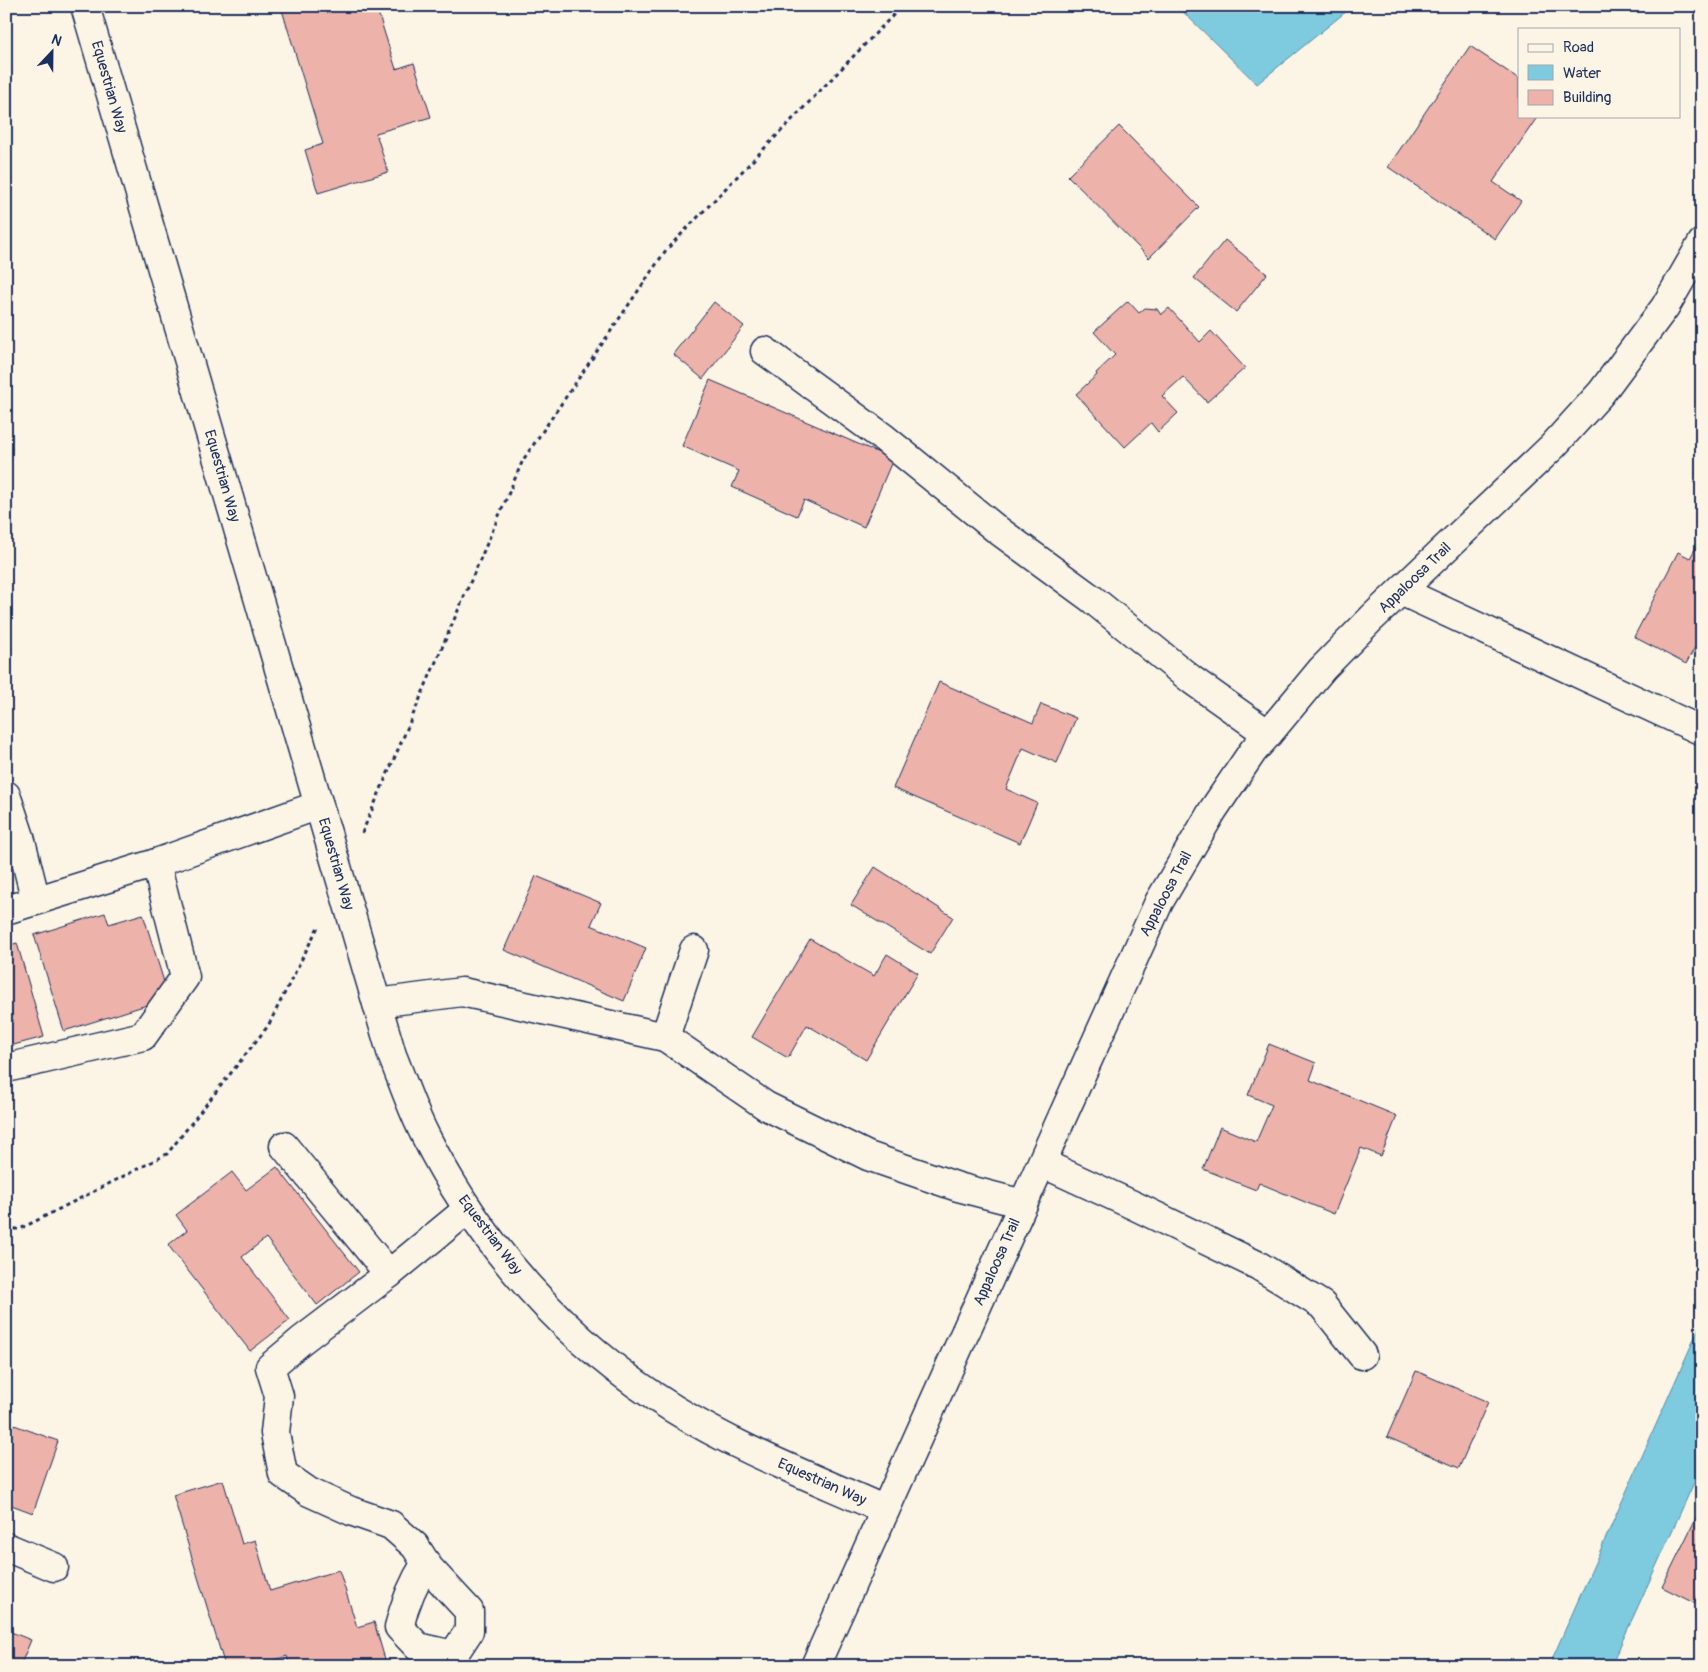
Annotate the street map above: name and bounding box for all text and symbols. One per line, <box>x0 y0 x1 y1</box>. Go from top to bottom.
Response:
north arrow <box>28 28 78 78</box>
legend <box>1518 28 1680 118</box>
text: N <box>49 31 64 50</box>
text: Road <box>1563 38 1594 57</box>
street label: Equestrian Way <box>87 39 131 136</box>
text: Water <box>1563 64 1602 83</box>
text: Building <box>1563 88 1611 107</box>
street label: Equestrian Way <box>200 428 244 525</box>
street label: Appaloosa Trail <box>1375 539 1455 617</box>
street label: Equestrian Way <box>314 816 358 913</box>
street label: Appaloosa Trail <box>1136 848 1196 940</box>
street label: Equestrian Way <box>454 1191 527 1279</box>
street label: Appaloosa Trail <box>969 1215 1025 1309</box>
street label: Equestrian Way <box>775 1454 870 1510</box>

